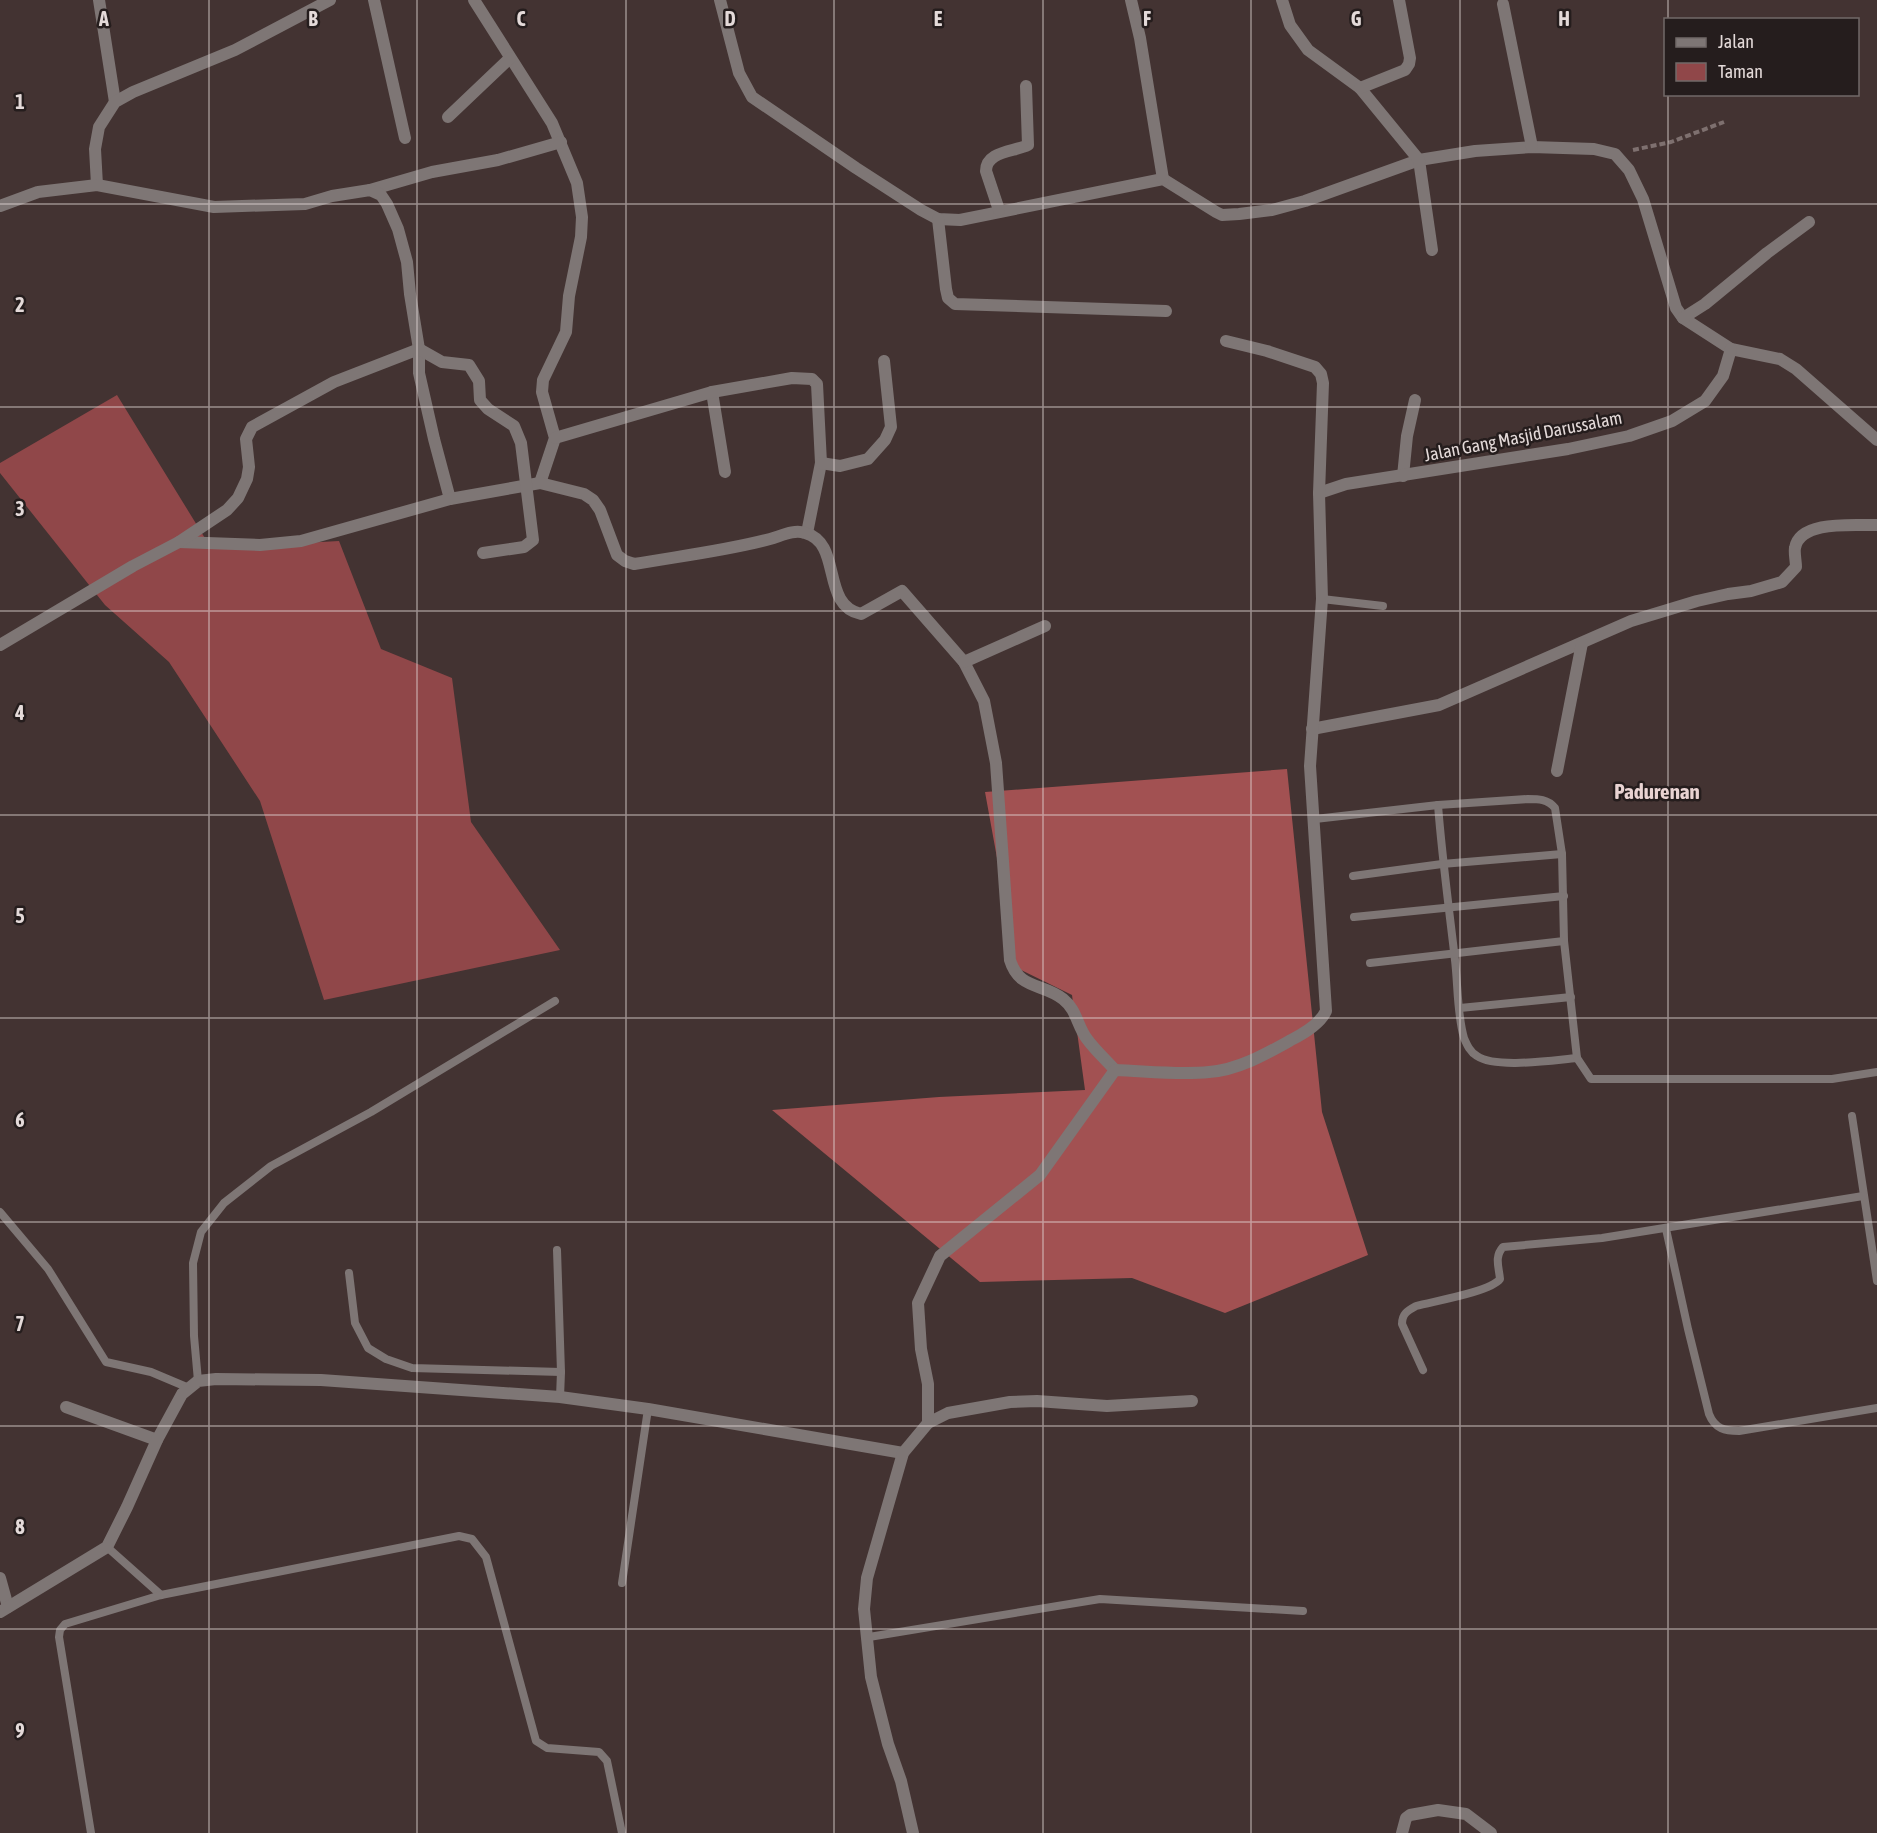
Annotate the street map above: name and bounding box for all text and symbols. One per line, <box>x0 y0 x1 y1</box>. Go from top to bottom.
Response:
text: A <box>98 7 109 30</box>
text: B <box>308 7 318 30</box>
text: C <box>517 7 526 30</box>
text: D <box>724 7 736 30</box>
text: E <box>934 7 943 30</box>
text: F <box>1143 7 1151 30</box>
text: G <box>1351 7 1362 30</box>
text: H <box>1558 7 1570 30</box>
legend <box>1664 18 1859 96</box>
text: Jalan <box>1718 31 1754 52</box>
text: Taman <box>1718 61 1763 82</box>
text: 1 <box>15 90 25 113</box>
text: 2 <box>15 293 25 316</box>
street label: Jalan Gang Masjid Darussalam <box>1422 407 1624 465</box>
text: 3 <box>15 497 25 520</box>
text: 4 <box>14 701 25 724</box>
district label: Padurenan <box>1614 779 1700 803</box>
text: 5 <box>15 904 25 927</box>
text: 6 <box>15 1108 25 1131</box>
text: 7 <box>15 1312 25 1335</box>
text: 8 <box>15 1515 25 1538</box>
text: 9 <box>15 1719 25 1742</box>

